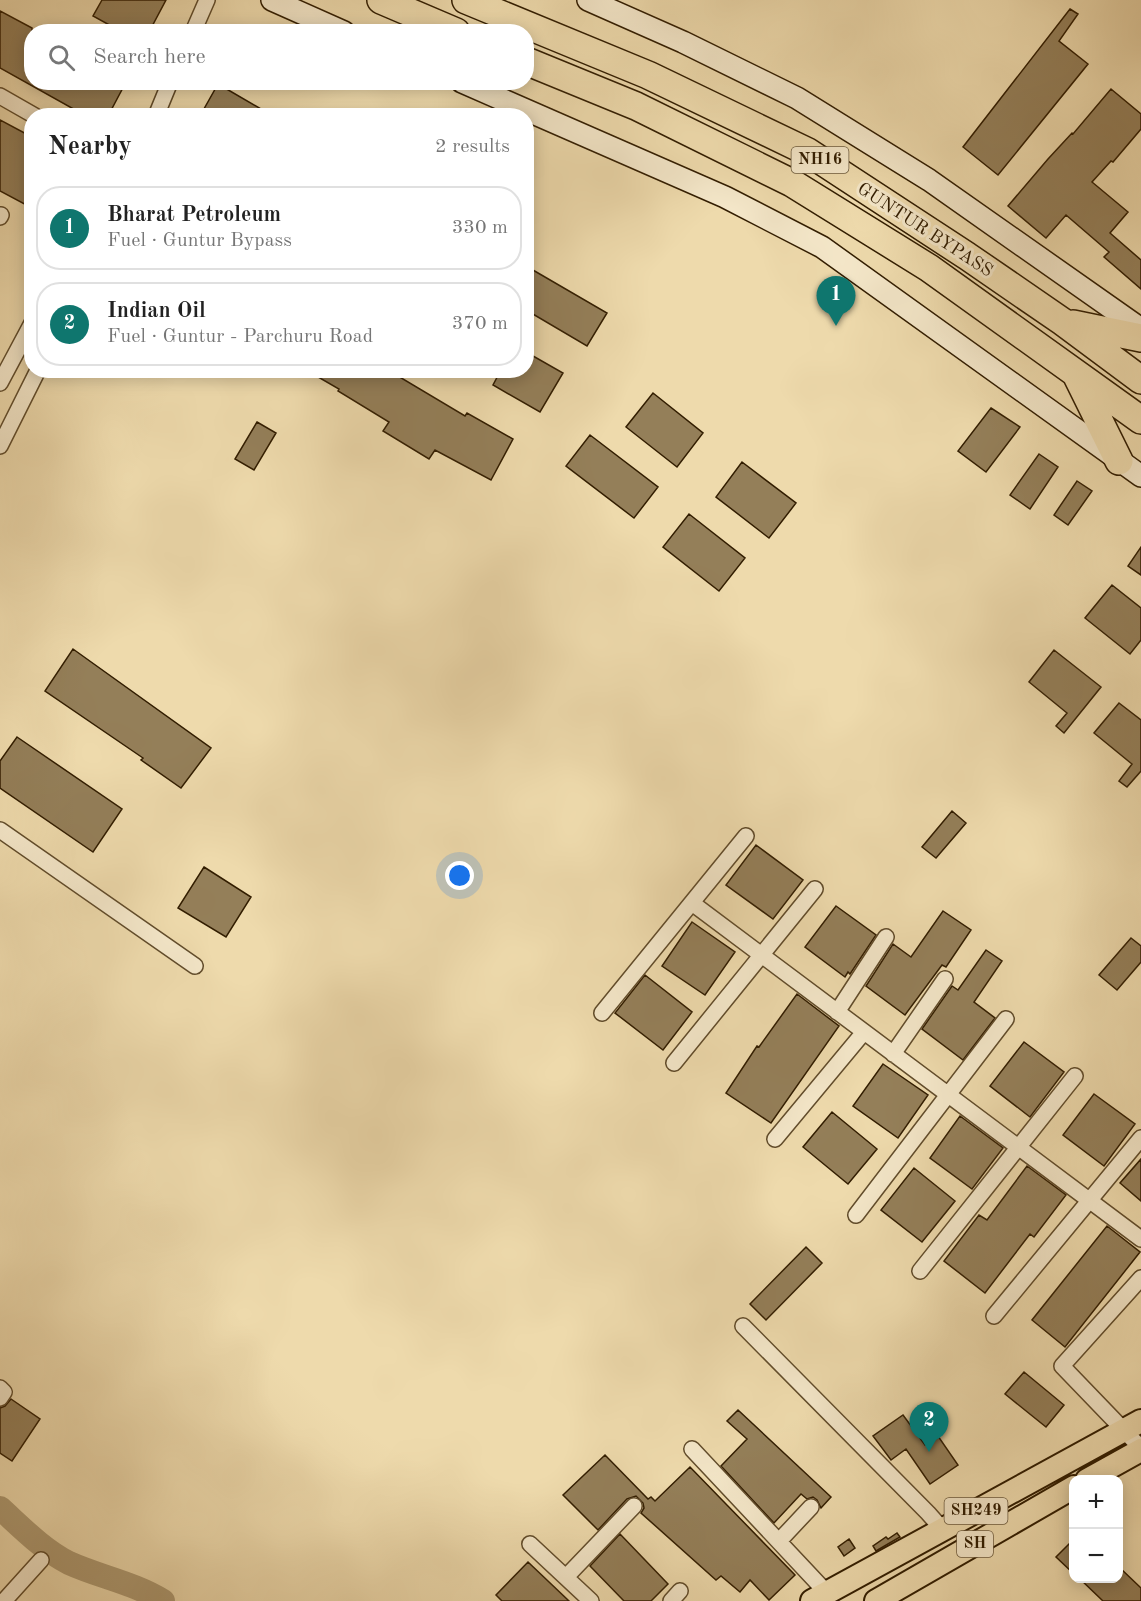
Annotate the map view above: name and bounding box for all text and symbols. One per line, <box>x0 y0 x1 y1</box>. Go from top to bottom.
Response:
search box <box>24 24 534 90</box>
icon: search <box>45 41 78 74</box>
text: Search here <box>93 46 206 68</box>
text: Nearby <box>48 134 132 160</box>
text: 2 results <box>435 137 510 157</box>
road number: NH16 <box>792 147 848 173</box>
street label: GUNTUR BYPASS <box>854 180 996 280</box>
text: Bharat Petroleum <box>107 204 281 226</box>
text: 1 <box>64 218 75 238</box>
text: 330 m <box>452 218 508 238</box>
text: Fuel · Guntur Bypass <box>107 231 292 251</box>
pin: 1 <box>816 276 856 326</box>
text: Indian Oil <box>107 300 206 322</box>
text: 2 <box>64 314 75 334</box>
text: 370 m <box>452 314 508 334</box>
text: Fuel · Guntur - Parchuru Road <box>107 327 373 347</box>
your location <box>445 861 474 890</box>
pin: 2 <box>910 1402 948 1452</box>
map controls <box>1069 1475 1123 1583</box>
button: + <box>1069 1475 1123 1529</box>
road number: SH249 <box>944 1498 1008 1524</box>
button: − <box>1069 1529 1123 1583</box>
road number: SH <box>957 1531 993 1557</box>

